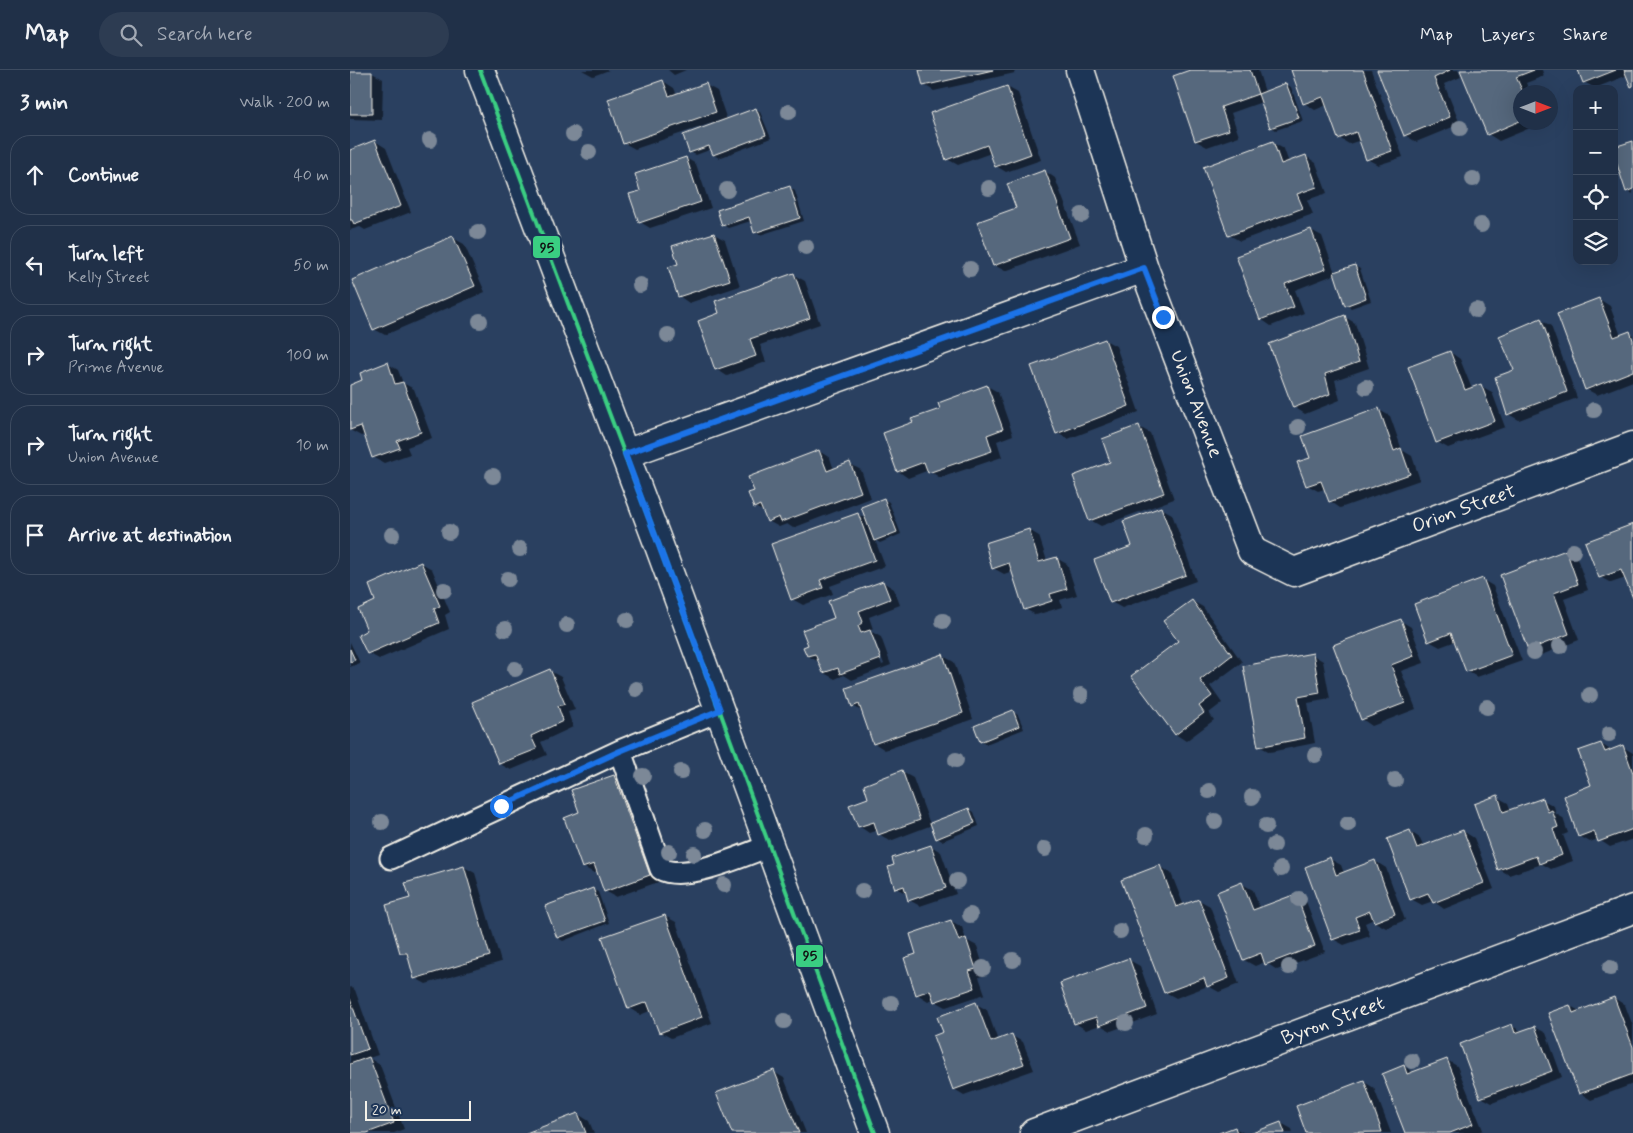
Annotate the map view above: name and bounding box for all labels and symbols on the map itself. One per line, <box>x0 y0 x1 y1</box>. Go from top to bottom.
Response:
north arrow <box>1513 85 1558 130</box>
line badge: 95 <box>532 235 561 259</box>
text: 95 <box>540 239 555 257</box>
route end <box>1152 306 1175 329</box>
street label: Union Avenue <box>1163 346 1229 462</box>
street label: Orion Street <box>1408 478 1520 540</box>
route start <box>490 795 513 818</box>
line badge: 95 <box>795 944 824 968</box>
text: 95 <box>803 947 818 965</box>
street label: Byron Street <box>1277 990 1389 1052</box>
scale bar <box>365 1098 471 1121</box>

